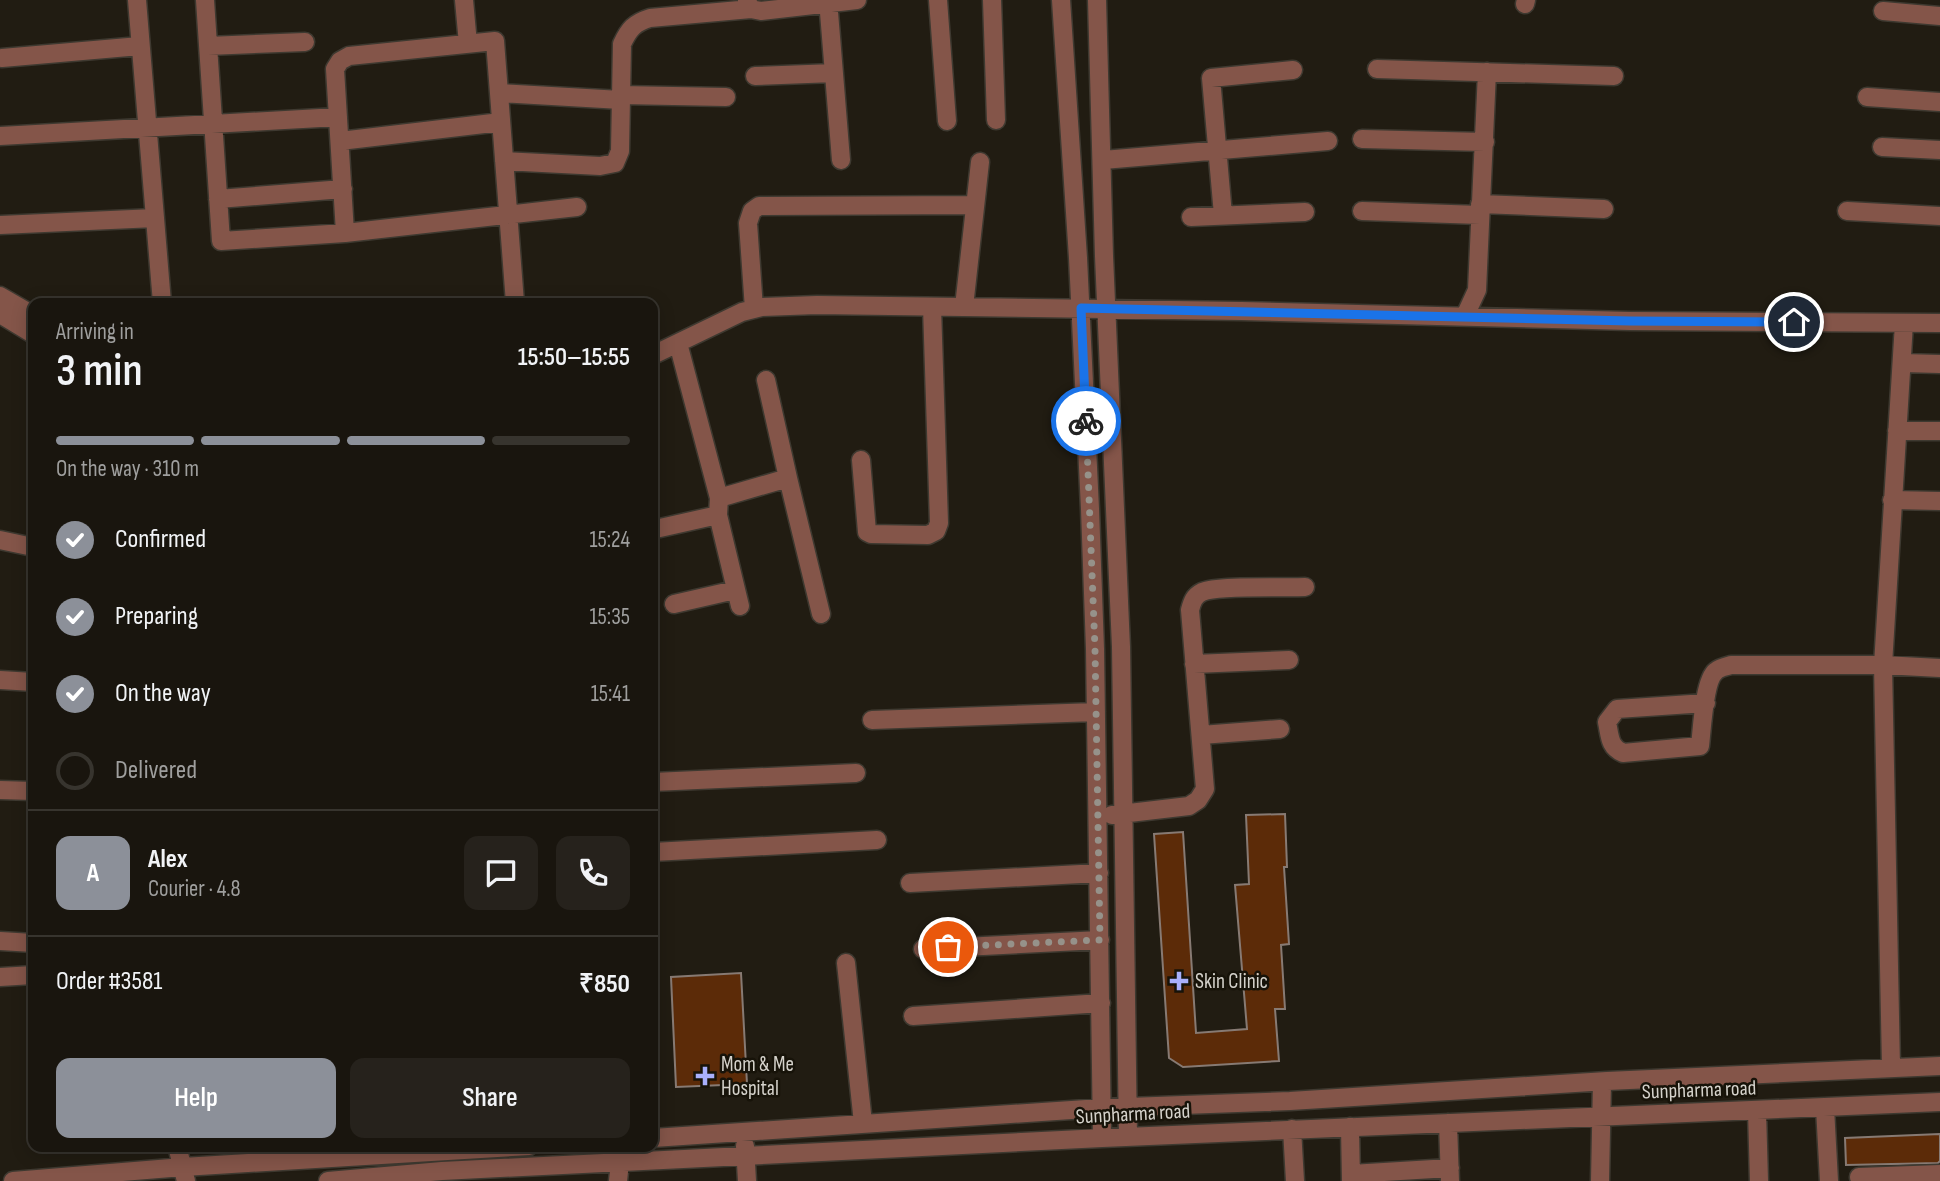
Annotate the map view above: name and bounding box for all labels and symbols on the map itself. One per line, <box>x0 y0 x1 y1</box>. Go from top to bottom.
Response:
pin <box>1764 292 1824 352</box>
courier <box>1051 386 1121 456</box>
pin <box>918 917 978 977</box>
place label: Skin Clinic <box>1195 969 1268 994</box>
marker: Skin Clinic <box>1169 971 1189 991</box>
place label: Mom & Me Hospital <box>721 1052 794 1101</box>
marker: Mom & Me Hospital <box>695 1066 715 1086</box>
street label: Sunpharma road <box>1641 1076 1757 1104</box>
street label: Sunpharma road <box>1075 1099 1191 1129</box>

